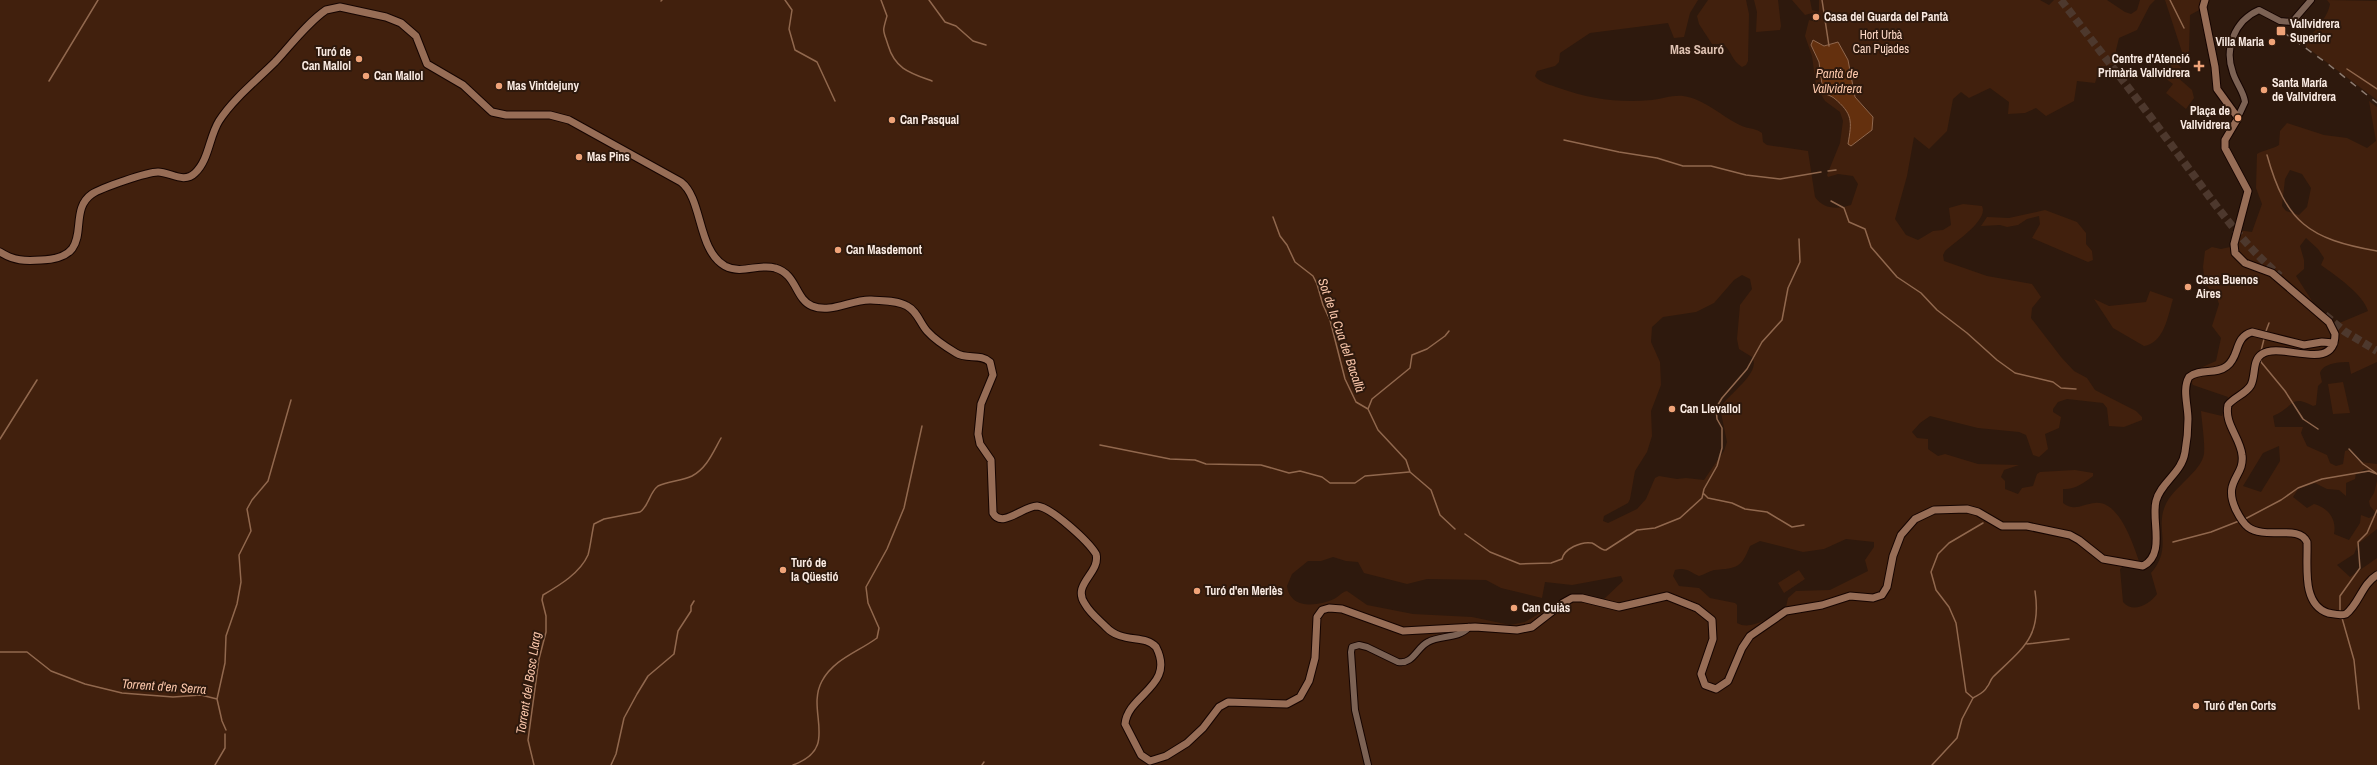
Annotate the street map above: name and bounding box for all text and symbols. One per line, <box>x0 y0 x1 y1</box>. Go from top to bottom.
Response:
place label: Casa del Guarda del Pantà <box>1824 9 1949 25</box>
marker: Casa del Guarda del Pantà <box>1811 12 1821 22</box>
place label: Vallvidrera Superior <box>2290 16 2340 46</box>
marker: Vallvidrera Superior <box>2275 25 2287 37</box>
park label: Hort Urbà Can Pujades <box>1853 27 1909 57</box>
place label: Villa Maria <box>2215 34 2265 50</box>
marker: Villa Maria <box>2267 37 2277 47</box>
district label: Mas Sauró <box>1670 41 1724 58</box>
place label: Turó de Can Mallol <box>302 44 352 74</box>
place label: Centre d'Atenció Primària Vallvidrera <box>2098 51 2191 81</box>
marker: Turó de Can Mallol <box>354 54 364 64</box>
marker: Centre d'Atenció Primària Vallvidrera <box>2193 60 2205 72</box>
water label: Pantà de Vallvidrera <box>1812 65 1862 97</box>
place label: Can Mallol <box>374 68 423 84</box>
marker: Can Mallol <box>361 71 371 81</box>
place label: Santa María de Vallvidrera <box>2272 75 2337 105</box>
place label: Mas Vintdejuny <box>507 78 580 94</box>
marker: Mas Vintdejuny <box>494 81 504 91</box>
marker: Santa María de Vallvidrera <box>2259 85 2269 95</box>
place label: Plaça de Vallvidrera <box>2180 103 2231 133</box>
place label: Can Pasqual <box>900 112 959 128</box>
marker: Plaça de Vallvidrera <box>2233 113 2243 123</box>
marker: Can Pasqual <box>887 115 897 125</box>
place label: Mas Pins <box>587 149 630 165</box>
marker: Mas Pins <box>574 152 584 162</box>
place label: Can Masdemont <box>846 242 923 258</box>
marker: Can Masdemont <box>833 245 843 255</box>
place label: Casa Buenos Aires <box>2196 272 2259 302</box>
water label: Sot de la Cua del Bacallà <box>1314 276 1369 395</box>
marker: Casa Buenos Aires <box>2183 282 2193 292</box>
place label: Can Llevallol <box>1680 401 1741 417</box>
marker: Can Llevallol <box>1667 404 1677 414</box>
place label: Turó de la Qüestió <box>791 555 839 585</box>
marker: Turó de la Qüestió <box>778 565 788 575</box>
place label: Turó d'en Merlès <box>1205 583 1283 599</box>
marker: Turó d'en Merlès <box>1192 586 1202 596</box>
place label: Can Cuiàs <box>1522 600 1571 616</box>
marker: Can Cuiàs <box>1509 603 1519 613</box>
water label: Torrent del Bosc Llarg <box>512 631 545 735</box>
water label: Torrent d'en Serra <box>121 675 207 698</box>
place label: Turó d'en Corts <box>2204 698 2277 714</box>
marker: Turó d'en Corts <box>2191 701 2201 711</box>

